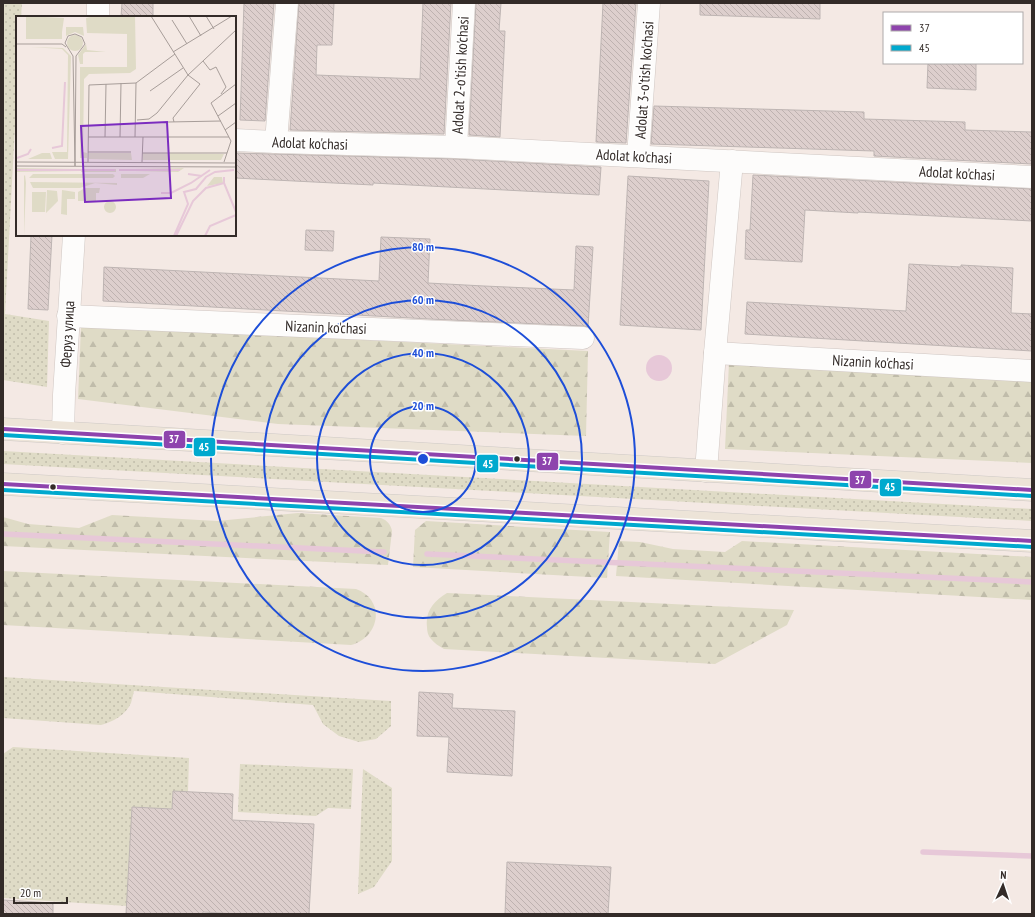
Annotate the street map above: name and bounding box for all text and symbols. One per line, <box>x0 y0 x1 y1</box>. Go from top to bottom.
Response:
legend <box>883 12 1023 64</box>
inset map <box>16 16 236 236</box>
street label: Adolat 2-o'tish ko'chasi <box>447 16 473 134</box>
text: 37 <box>919 20 930 35</box>
street label: Adolat 3-o'tish ko'chasi <box>630 21 658 139</box>
text: 45 <box>919 40 930 55</box>
street label: Adolat ko'chasi <box>272 132 348 154</box>
street label: Adolat ko'chasi <box>596 145 672 167</box>
street label: Adolat ko'chasi <box>919 162 995 184</box>
text: 80 m <box>412 239 434 254</box>
text: 60 m <box>412 292 434 307</box>
street label: Феруз улица <box>56 300 78 368</box>
street label: Nizanin ko'chasi <box>285 316 367 338</box>
text: 40 m <box>412 345 434 360</box>
street label: Nizanin ko'chasi <box>832 350 914 374</box>
text: 20 m <box>412 398 434 413</box>
line badge: 37 <box>163 430 186 449</box>
text: 37 <box>169 432 179 446</box>
line badge: 45 <box>193 437 216 457</box>
text: 45 <box>199 440 209 454</box>
centre of rings <box>416 452 430 466</box>
line badge: 37 <box>536 452 559 471</box>
line badge: 45 <box>476 454 499 473</box>
unlabelled marker <box>512 454 522 464</box>
text: 37 <box>542 454 552 468</box>
text: 45 <box>483 457 493 471</box>
line badge: 37 <box>849 470 872 489</box>
text: 37 <box>855 473 865 487</box>
line badge: 45 <box>879 478 902 497</box>
text: 45 <box>885 480 895 494</box>
unlabelled marker <box>48 482 58 492</box>
north arrow <box>983 865 1023 905</box>
text: N <box>1000 868 1007 882</box>
scale bar <box>14 879 67 905</box>
text: 20 m <box>20 885 41 900</box>

